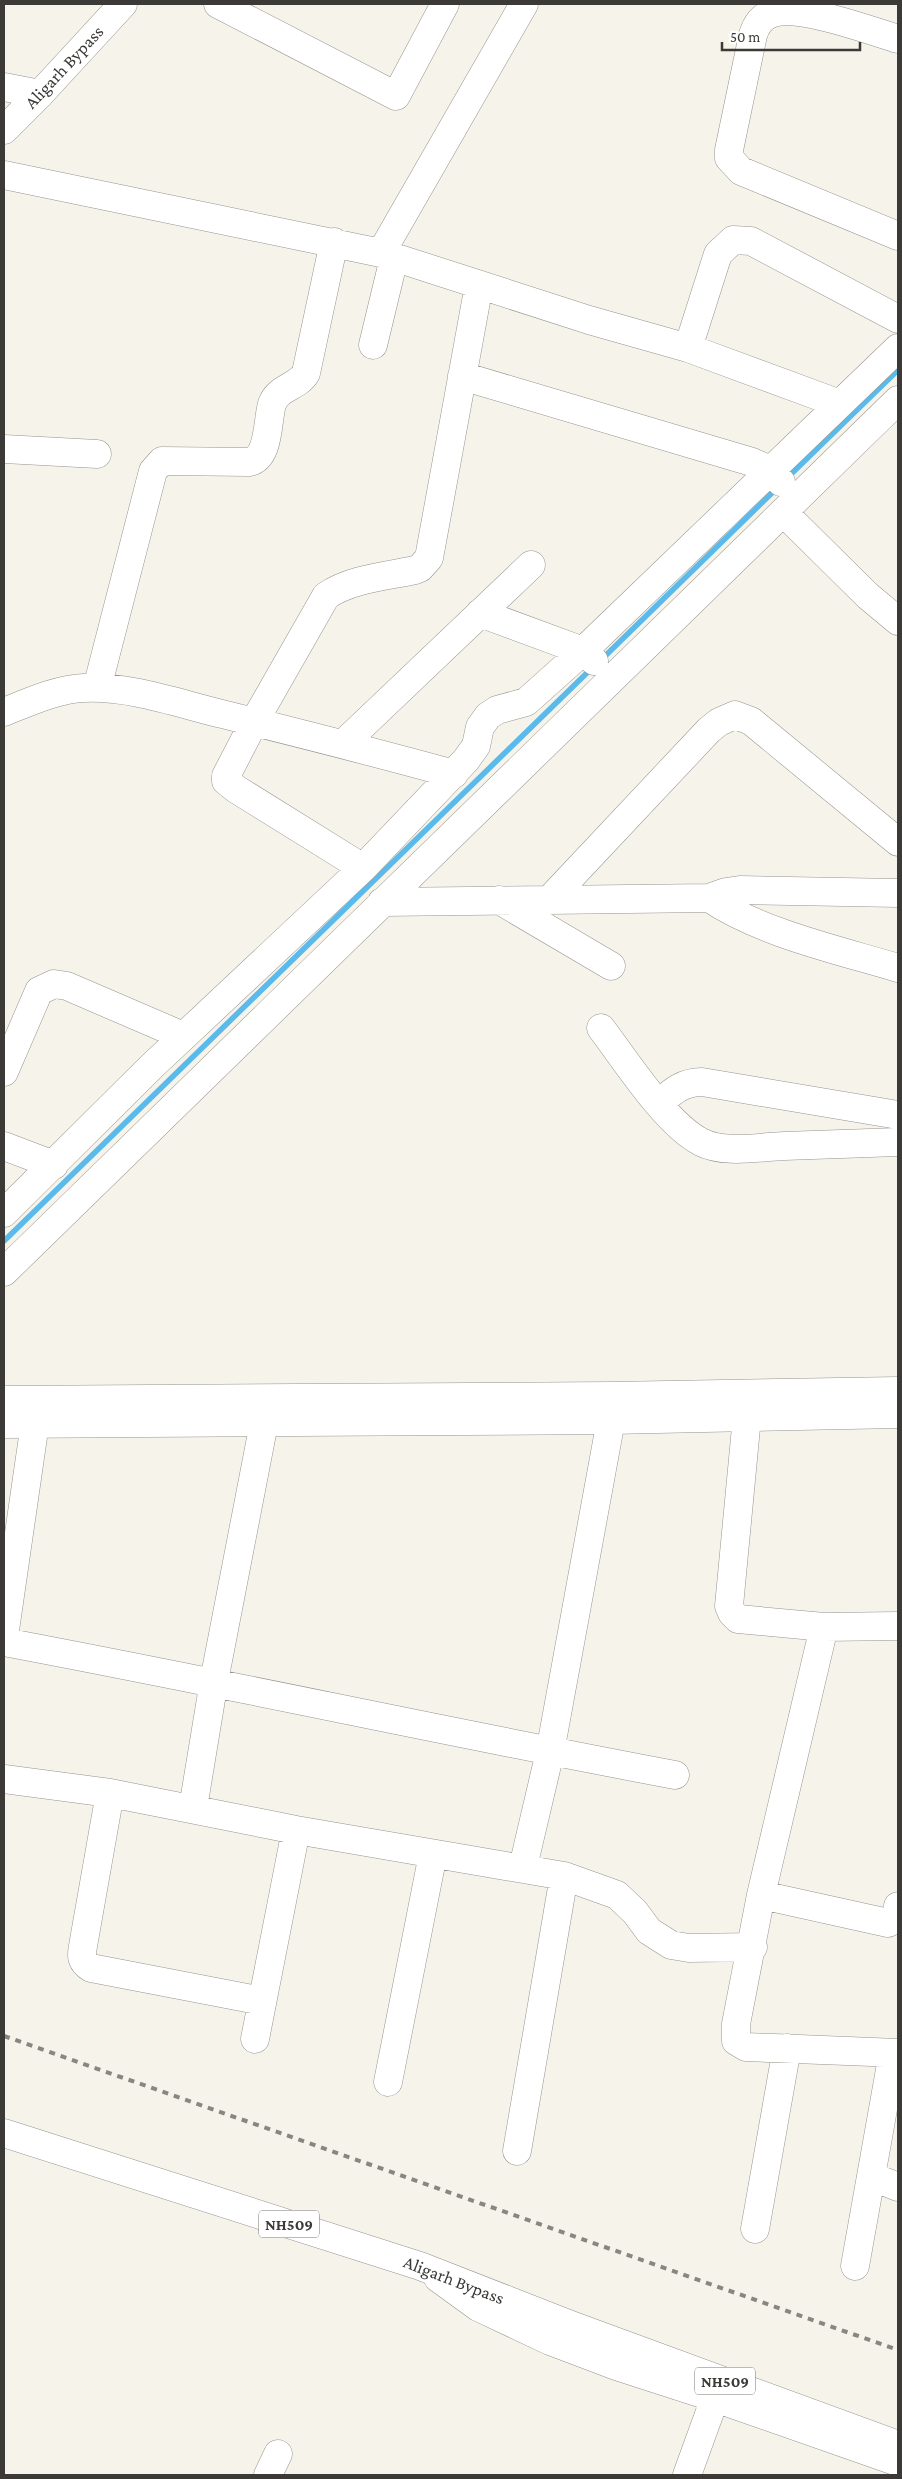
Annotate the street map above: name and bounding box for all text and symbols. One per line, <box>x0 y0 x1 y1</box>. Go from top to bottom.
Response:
scale bar <box>722 20 860 52</box>
street label: Aligarh Bypass <box>21 21 107 113</box>
text: 50 m <box>730 29 760 45</box>
road number: NH509 <box>259 2210 319 2238</box>
street label: Aligarh Bypass <box>401 2252 507 2308</box>
road number: NH509 <box>695 2368 755 2394</box>

